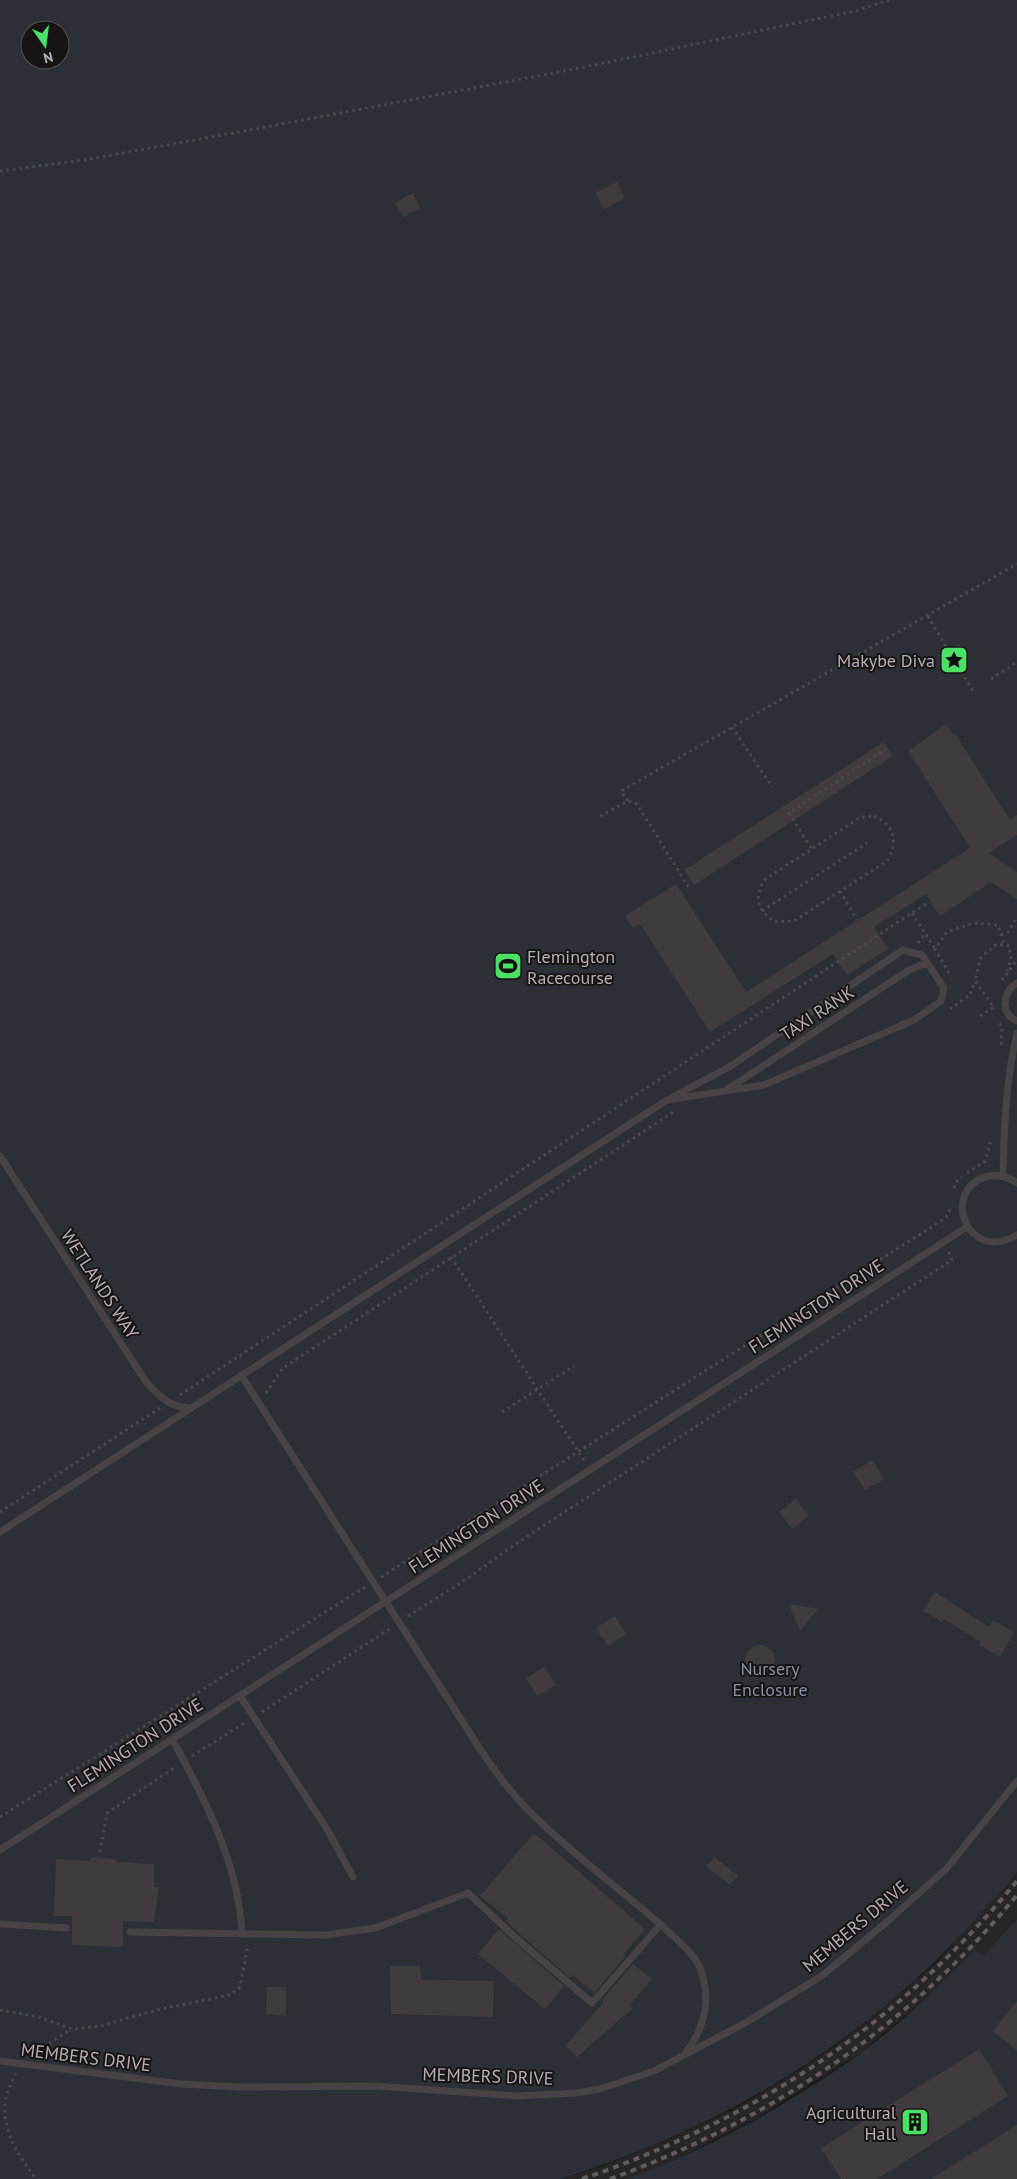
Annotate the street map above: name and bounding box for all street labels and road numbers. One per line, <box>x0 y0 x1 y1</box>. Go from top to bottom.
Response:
street label: TAXI RANK <box>776 981 858 1045</box>
street label: WETLANDS WAY <box>56 1225 144 1343</box>
street label: FLEMINGTON DRIVE <box>744 1254 888 1358</box>
street label: FLEMINGTON DRIVE <box>404 1474 548 1578</box>
street label: FLEMINGTON DRIVE <box>63 1693 207 1797</box>
street label: MEMBERS DRIVE <box>797 1875 913 1977</box>
street label: MEMBERS DRIVE <box>20 2038 152 2076</box>
street label: MEMBERS DRIVE <box>422 2062 554 2090</box>

